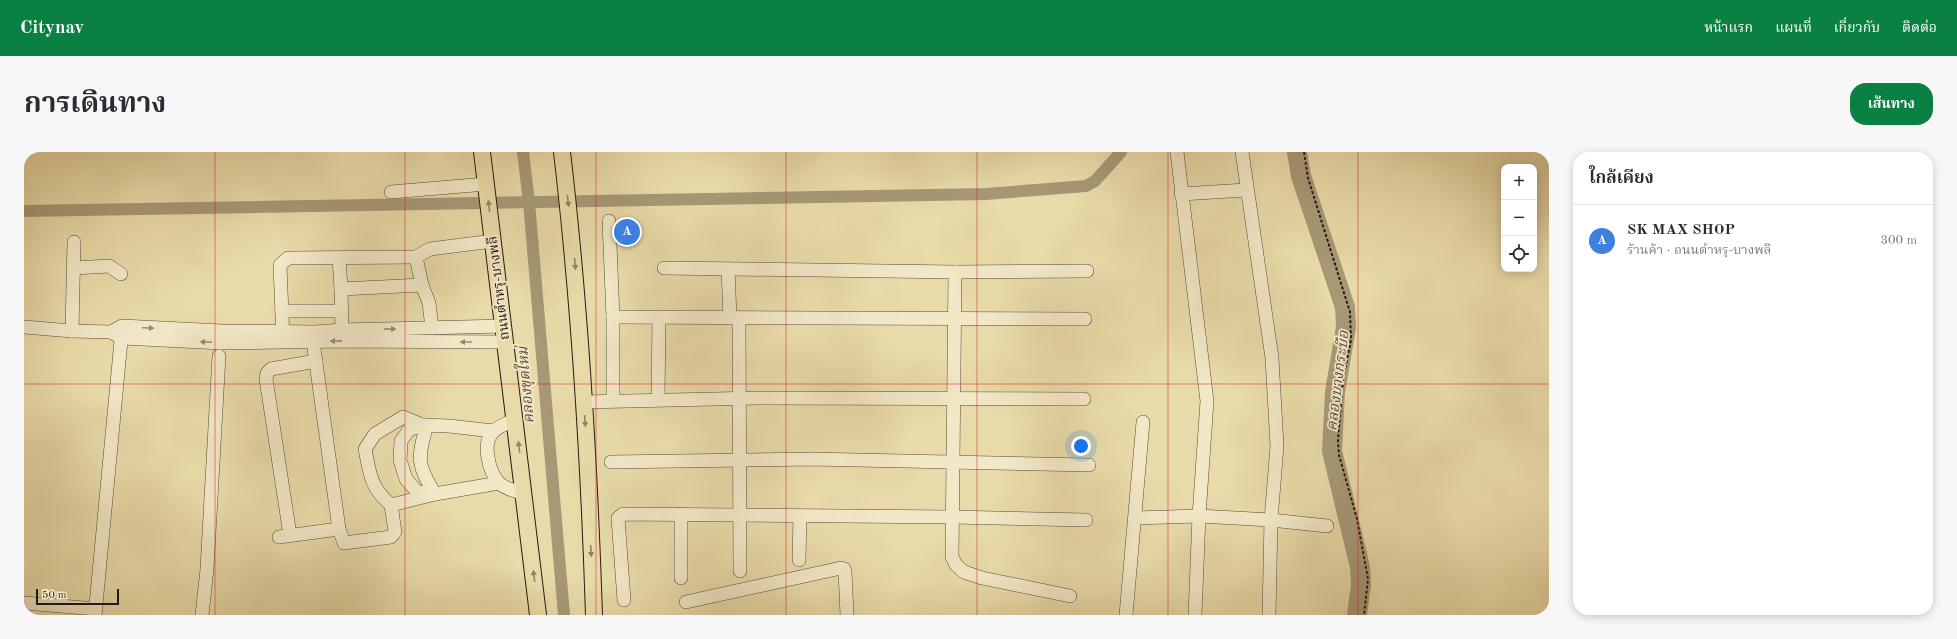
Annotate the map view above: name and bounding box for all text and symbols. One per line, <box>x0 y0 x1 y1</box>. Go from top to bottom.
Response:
text: Citynav <box>20 19 84 38</box>
text: หน้าแรก <box>1704 21 1753 35</box>
text: แผนที่ <box>1775 21 1812 35</box>
text: เกี่ยวกับ <box>1834 21 1880 35</box>
text: ติดต่อ <box>1902 21 1937 35</box>
button: เส้นทาง <box>1850 83 1933 125</box>
text: การเดินทาง <box>24 91 166 119</box>
map controls <box>1501 164 1537 272</box>
button: + <box>1501 164 1537 200</box>
text: ใกล้เคียง <box>1589 170 1654 187</box>
one-way arrow <box>565 195 571 207</box>
one-way arrow <box>486 200 492 212</box>
button: − <box>1501 200 1537 236</box>
pin: A <box>614 217 640 247</box>
text: SK MAX SHOP <box>1627 223 1735 238</box>
text: A <box>1597 234 1607 247</box>
text: 300 m <box>1880 234 1917 247</box>
street label: ถนนตำหรุ-บางพลี <box>485 235 513 341</box>
button: locate <box>1501 236 1537 272</box>
text: ร้านค้า · ถนนตำหรุ-บางพลี <box>1627 244 1771 257</box>
one-way arrow <box>571 258 578 270</box>
one-way arrow <box>142 324 154 331</box>
one-way arrow <box>384 326 397 332</box>
water label: คลองบางกระบือ <box>1323 329 1353 432</box>
one-way arrow <box>329 338 342 344</box>
one-way arrow <box>199 339 212 345</box>
one-way arrow <box>459 339 472 345</box>
water label: คลองขุดใหม่ <box>511 344 539 425</box>
one-way arrow <box>582 415 589 427</box>
your location <box>1071 436 1091 456</box>
one-way arrow <box>516 441 522 453</box>
one-way arrow <box>587 545 594 557</box>
one-way arrow <box>531 570 537 582</box>
scale bar <box>36 587 119 606</box>
text: 50 m <box>42 590 67 601</box>

